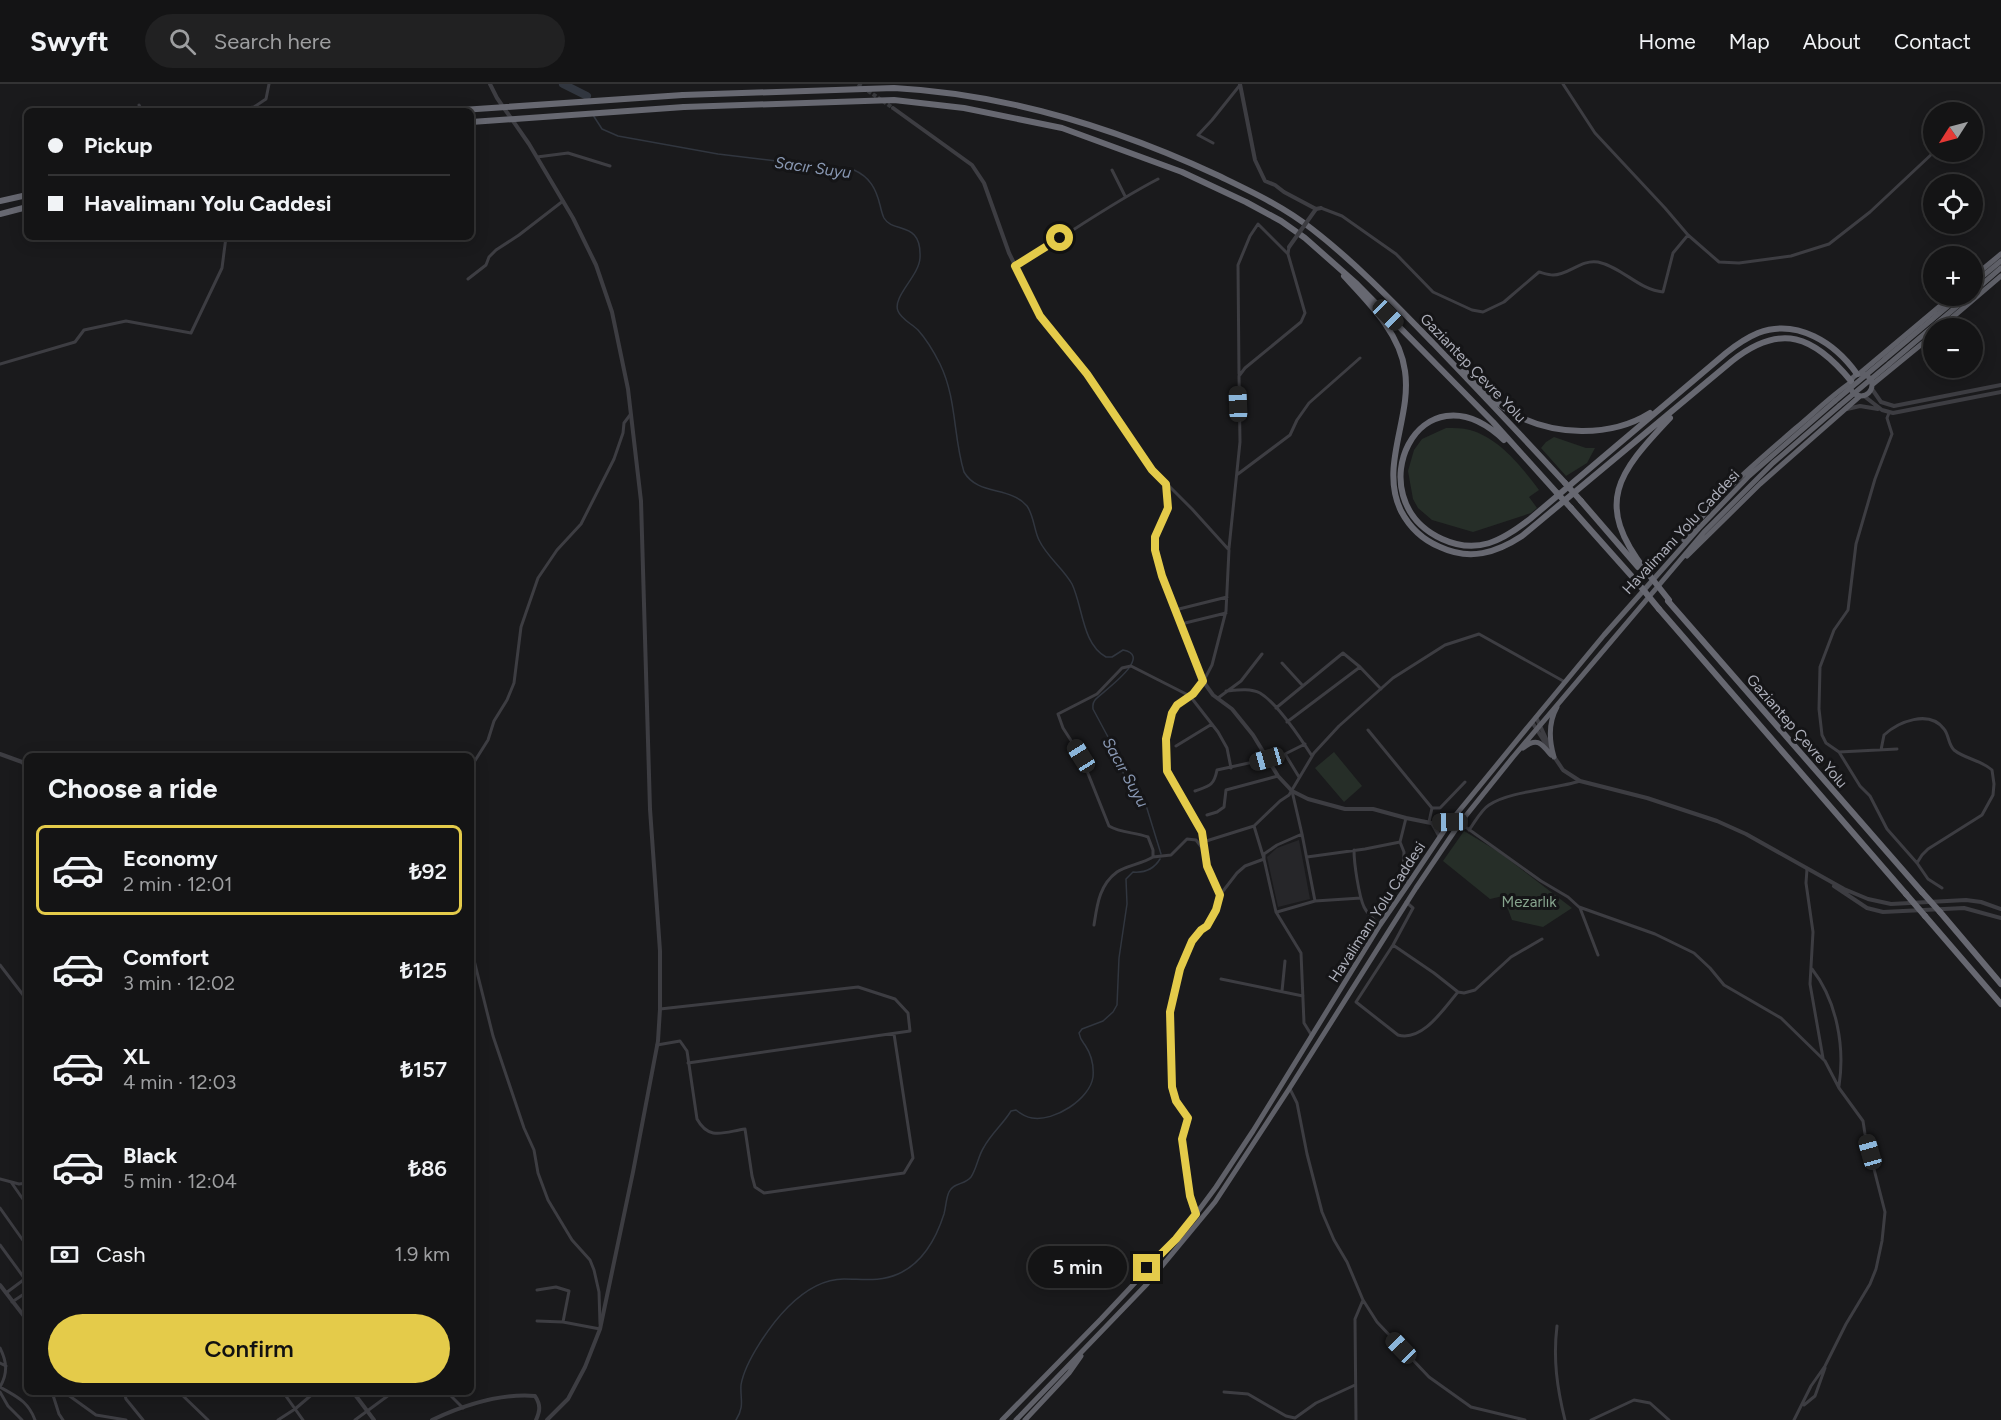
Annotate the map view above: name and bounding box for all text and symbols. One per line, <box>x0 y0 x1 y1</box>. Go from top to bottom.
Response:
search box <box>145 14 565 68</box>
text: Swyft <box>30 24 109 58</box>
icon: search <box>166 25 199 58</box>
text: Search here <box>214 28 331 55</box>
text: Home <box>1639 29 1696 54</box>
text: Map <box>1729 29 1770 54</box>
text: About <box>1803 29 1861 54</box>
text: Contact <box>1894 29 1971 54</box>
north arrow <box>1923 102 1983 162</box>
map controls <box>1923 102 1983 378</box>
text: Pickup <box>84 132 153 159</box>
water label: Sacır Suyu <box>773 153 852 182</box>
button: locate <box>1923 174 1983 234</box>
text: Havalimanı Yolu Caddesi <box>84 190 331 217</box>
route start <box>1046 224 1073 251</box>
button: + <box>1923 246 1983 306</box>
car <box>1369 296 1407 334</box>
street label: Gaziantep Çevre Yolu <box>1416 310 1530 426</box>
button: − <box>1923 318 1983 378</box>
car <box>1228 386 1248 422</box>
street label: Havalimanı Yolu Caddesi <box>1619 466 1743 598</box>
street label: Gaziantep Çevre Yolu <box>1743 671 1851 791</box>
water label: Sacır Suyu <box>1099 734 1153 811</box>
car <box>1064 736 1098 776</box>
car <box>1247 745 1287 773</box>
text: Choose a ride <box>48 772 217 805</box>
car <box>1432 813 1468 831</box>
street label: Havalimanı Yolu Caddesi <box>1325 838 1429 986</box>
icon: car <box>51 843 105 897</box>
text: Economy <box>123 845 218 872</box>
text: ₺92 <box>409 858 447 885</box>
text: 2 min · 12:01 <box>123 872 232 896</box>
park label: Mezarlık <box>1501 893 1557 911</box>
icon: car <box>51 942 105 996</box>
text: Comfort <box>123 944 209 971</box>
text: ₺125 <box>400 957 447 984</box>
text: 3 min · 12:02 <box>123 971 235 995</box>
icon: car <box>51 1041 105 1095</box>
text: XL <box>123 1043 150 1070</box>
text: ₺157 <box>400 1056 447 1083</box>
text: 4 min · 12:03 <box>123 1070 236 1094</box>
car <box>1856 1132 1884 1172</box>
icon: car <box>51 1140 105 1194</box>
text: Black <box>123 1142 177 1169</box>
text: ₺86 <box>408 1155 447 1182</box>
text: 5 min · 12:04 <box>123 1169 237 1193</box>
icon: cash <box>48 1238 81 1271</box>
text: Cash <box>96 1241 146 1268</box>
text: 1.9 km <box>395 1242 450 1266</box>
callout: 5 min <box>1027 1247 1126 1289</box>
route end <box>1133 1254 1160 1281</box>
text: 5 min <box>1053 1255 1102 1279</box>
button: Confirm <box>48 1314 450 1383</box>
car <box>1382 1329 1420 1367</box>

